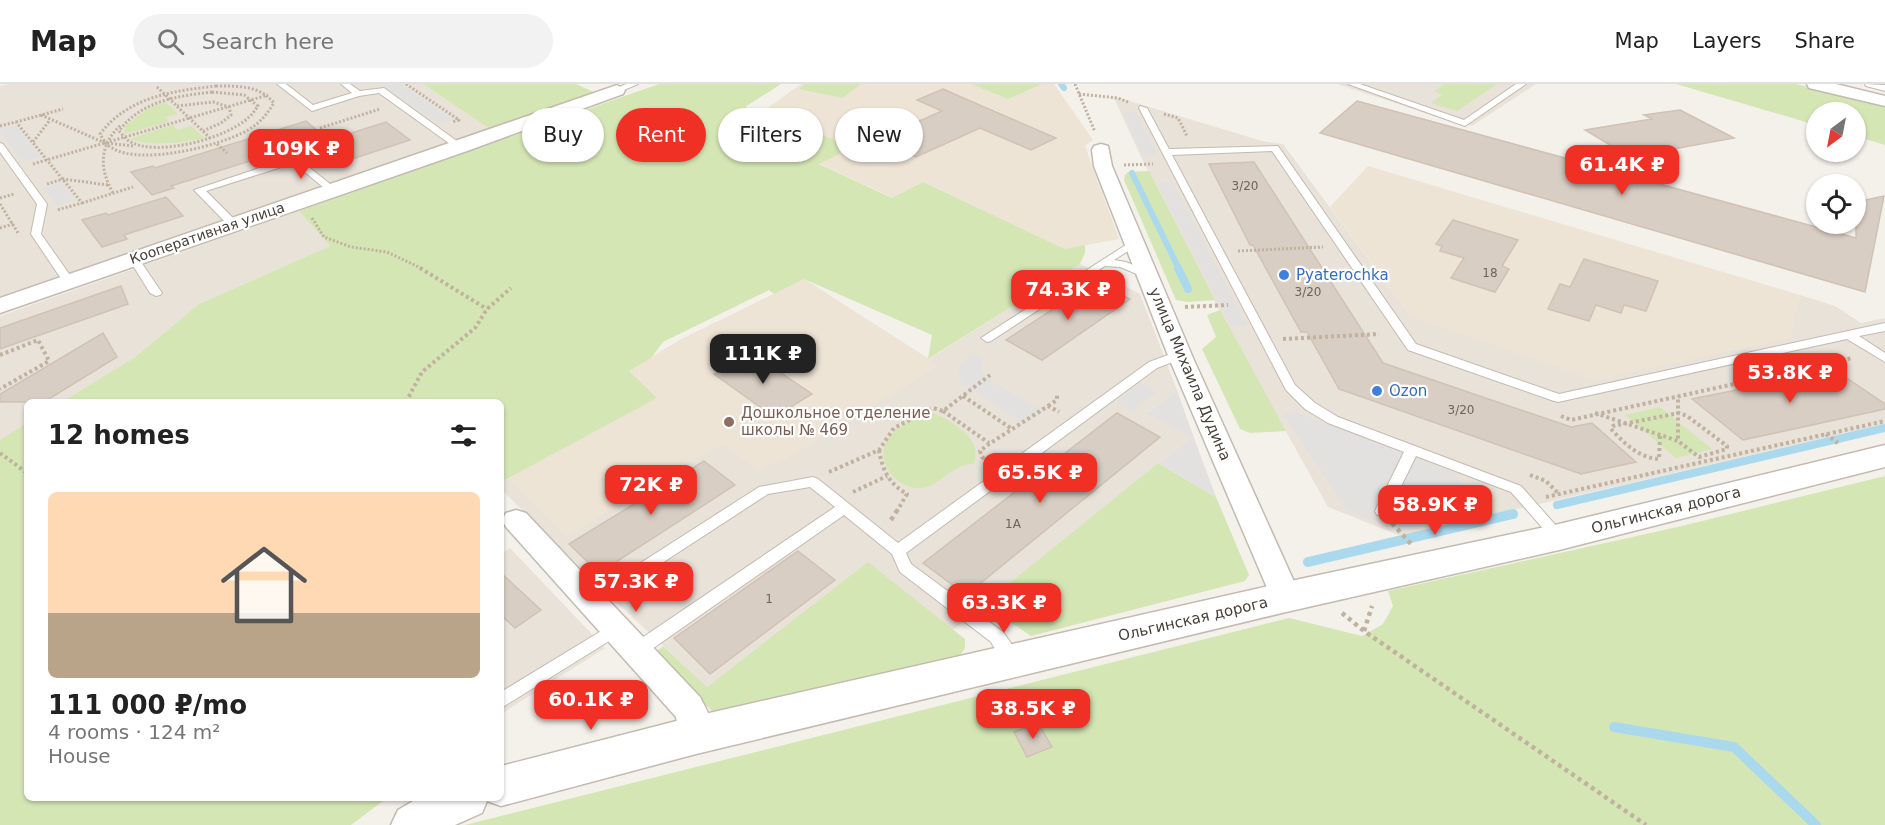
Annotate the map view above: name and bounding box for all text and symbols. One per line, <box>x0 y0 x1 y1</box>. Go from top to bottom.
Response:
search box <box>133 14 553 68</box>
text: Map <box>30 25 97 58</box>
icon: search <box>154 25 187 58</box>
text: Search here <box>202 29 334 54</box>
text: Map <box>1615 29 1659 53</box>
text: Layers <box>1692 29 1761 53</box>
text: Share <box>1794 29 1855 53</box>
north arrow <box>1806 102 1866 162</box>
map controls <box>1806 102 1866 234</box>
chip: Buy <box>522 108 604 162</box>
chip: Rent <box>616 108 706 162</box>
chip: Filters <box>718 108 823 162</box>
chip: New <box>835 108 923 162</box>
pin: 109K ₽ <box>252 129 350 180</box>
text: 109K ₽ <box>262 136 340 160</box>
pin: 61.4K ₽ <box>1567 145 1677 196</box>
text: 61.4K ₽ <box>1579 152 1665 176</box>
button: locate <box>1806 174 1866 234</box>
house number: 3/20 <box>1232 179 1258 193</box>
street label: Кооперативная улица <box>127 199 287 267</box>
place label: Pyaterochka <box>1296 266 1389 284</box>
house number: 18 <box>1482 266 1498 280</box>
marker: Pyaterochka <box>1277 268 1291 282</box>
pin: 74.3K ₽ <box>1013 270 1123 321</box>
text: 74.3K ₽ <box>1025 277 1111 301</box>
street label: улица Михаила Дудина <box>1145 285 1235 463</box>
house number: 3/20 <box>1295 285 1321 299</box>
pin: 111K ₽ <box>714 334 812 385</box>
text: 111K ₽ <box>724 341 802 365</box>
pin: 53.8K ₽ <box>1735 353 1845 404</box>
text: 53.8K ₽ <box>1747 360 1833 384</box>
place label: Ozon <box>1389 382 1427 400</box>
marker: Ozon <box>1370 384 1384 398</box>
house number: 3/20 <box>1448 403 1474 417</box>
place label: Дошкольное отделение школы № 469 <box>741 404 930 439</box>
marker: Дошкольное отделение школы № 469 <box>722 415 736 429</box>
icon: filters <box>447 419 480 452</box>
text: 12 homes <box>48 420 190 450</box>
pin: 65.5K ₽ <box>985 453 1095 504</box>
text: 65.5K ₽ <box>997 460 1083 484</box>
pin: 72K ₽ <box>609 465 693 516</box>
text: 72K ₽ <box>619 472 683 496</box>
street label: Ольгинская дорога <box>1589 483 1743 537</box>
pin: 58.9K ₽ <box>1380 485 1490 536</box>
text: 58.9K ₽ <box>1392 492 1478 516</box>
house number: 1А <box>1005 517 1022 531</box>
icon: home <box>210 531 318 639</box>
pin: 57.3K ₽ <box>581 562 691 613</box>
text: 57.3K ₽ <box>593 569 679 593</box>
pin: 63.3K ₽ <box>949 583 1059 634</box>
text: 63.3K ₽ <box>961 590 1047 614</box>
house number: 1 <box>765 592 773 606</box>
street label: Ольгинская дорога <box>1116 593 1270 645</box>
pin: 60.1K ₽ <box>536 680 646 731</box>
text: 60.1K ₽ <box>548 687 634 711</box>
pin: 38.5K ₽ <box>978 689 1088 740</box>
text: 111 000 ₽/mo <box>48 690 247 720</box>
text: 38.5K ₽ <box>990 696 1076 720</box>
text: 4 rooms · 124 m² <box>48 720 220 744</box>
text: House <box>48 744 111 768</box>

